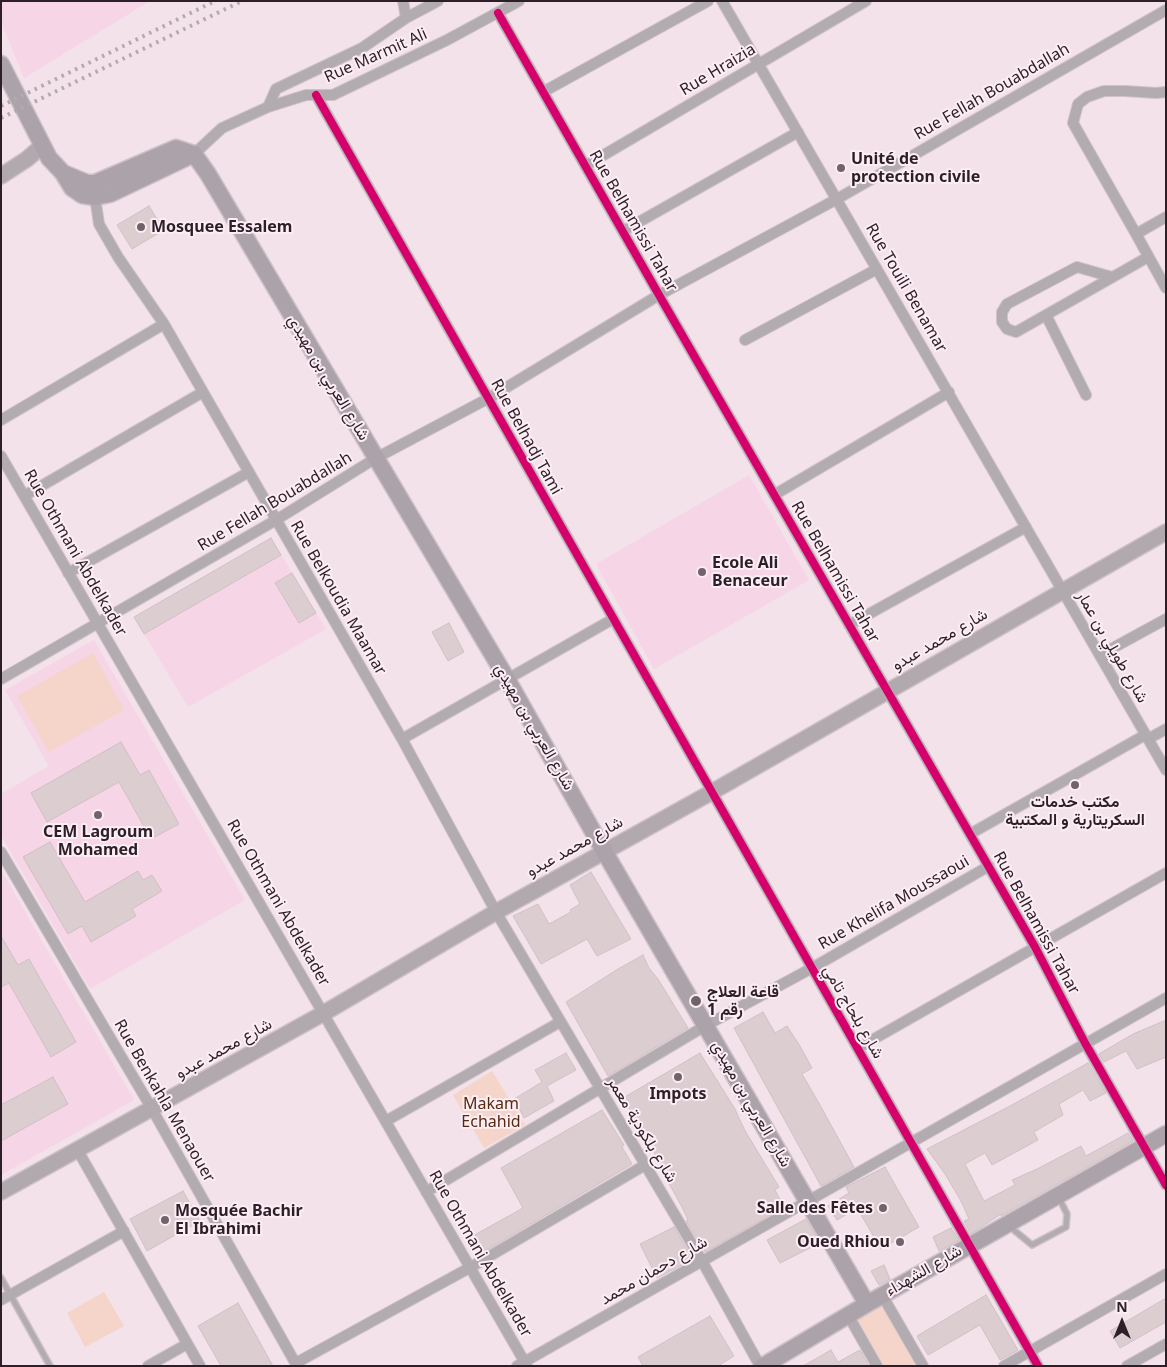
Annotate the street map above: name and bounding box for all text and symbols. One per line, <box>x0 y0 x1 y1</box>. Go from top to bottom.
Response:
street label: Rue Marmit Ali <box>322 25 430 87</box>
street label: Rue Hraizia <box>677 40 759 100</box>
street label: Rue Fellah Bouabdallah <box>911 40 1073 144</box>
street label: Rue Belhamissi Tahar <box>585 147 681 295</box>
place label: Unité de protection civile <box>851 149 980 187</box>
marker: Unité de protection civile <box>835 162 847 174</box>
place label: Mosquee Essalem <box>151 217 292 237</box>
street label: Rue Touili Benamar <box>861 220 951 356</box>
marker: Mosquee Essalem <box>135 221 147 233</box>
street label: شارع العربي بن مهيدي <box>283 312 373 444</box>
street label: Rue Belhadj Tami <box>486 376 566 498</box>
street label: Rue Fellah Bouabdallah <box>194 448 356 556</box>
street label: Rue Othmani Abdelkader <box>19 466 131 640</box>
street label: Rue Belhamissi Tahar <box>787 498 883 646</box>
street label: Rue Belkoudia Maamar <box>286 518 390 678</box>
place label: Ecole Ali Benaceur <box>712 553 788 591</box>
marker: Ecole Ali Benaceur <box>696 566 708 578</box>
street label: شارع طويلي بن عمار <box>1072 588 1152 706</box>
street label: شارع محمد عبدو <box>889 605 991 675</box>
street label: شارع العربي بن مهيدي <box>490 660 578 794</box>
marker: مكتب خدمات السكريتارية و المكتبية <box>1069 779 1081 791</box>
place label: مكتب خدمات السكريتارية و المكتبية <box>1005 792 1145 830</box>
marker: CEM Lagroum Mohamed <box>92 809 104 821</box>
street label: شارع محمد عبدو <box>523 813 627 881</box>
street label: Rue Othmani Abdelkader <box>222 816 334 990</box>
place label: CEM Lagroum Mohamed <box>43 822 153 860</box>
street label: Rue Belhamissi Tahar <box>989 848 1083 998</box>
street label: Rue Khelifa Moussaoui <box>815 852 973 954</box>
street label: شارع بلحاج تامي <box>818 962 888 1062</box>
place label: قاعة العلاج رقم 1 <box>707 982 779 1020</box>
marker: قاعة العلاج رقم 1 <box>689 994 703 1008</box>
street label: شارع محمد عبدو <box>172 1015 276 1083</box>
street label: Rue Benkahla Menaouer <box>110 1016 218 1186</box>
street label: شارع العربي بن مهيدي <box>707 1037 795 1171</box>
marker: Impots <box>672 1071 684 1083</box>
street label: شارع بلكودية معمر <box>603 1074 681 1186</box>
place label: Impots <box>650 1084 706 1104</box>
park label: Makam Echahid <box>461 1094 521 1132</box>
street label: Rue Othmani Abdelkader <box>424 1167 536 1341</box>
place label: Salle des Fêtes <box>757 1198 873 1218</box>
place label: Mosquée Bachir El Ibrahimi <box>175 1201 303 1239</box>
marker: Salle des Fêtes <box>877 1202 889 1214</box>
marker: Mosquée Bachir El Ibrahimi <box>159 1214 171 1226</box>
place label: Oued Rhiou <box>797 1232 890 1252</box>
street label: شارع دحمان محمد <box>597 1233 711 1309</box>
marker: Oued Rhiou <box>894 1236 906 1248</box>
street label: شارع الشهداء <box>882 1241 966 1301</box>
north arrow <box>1097 1297 1147 1347</box>
text: N <box>1116 1297 1128 1316</box>

